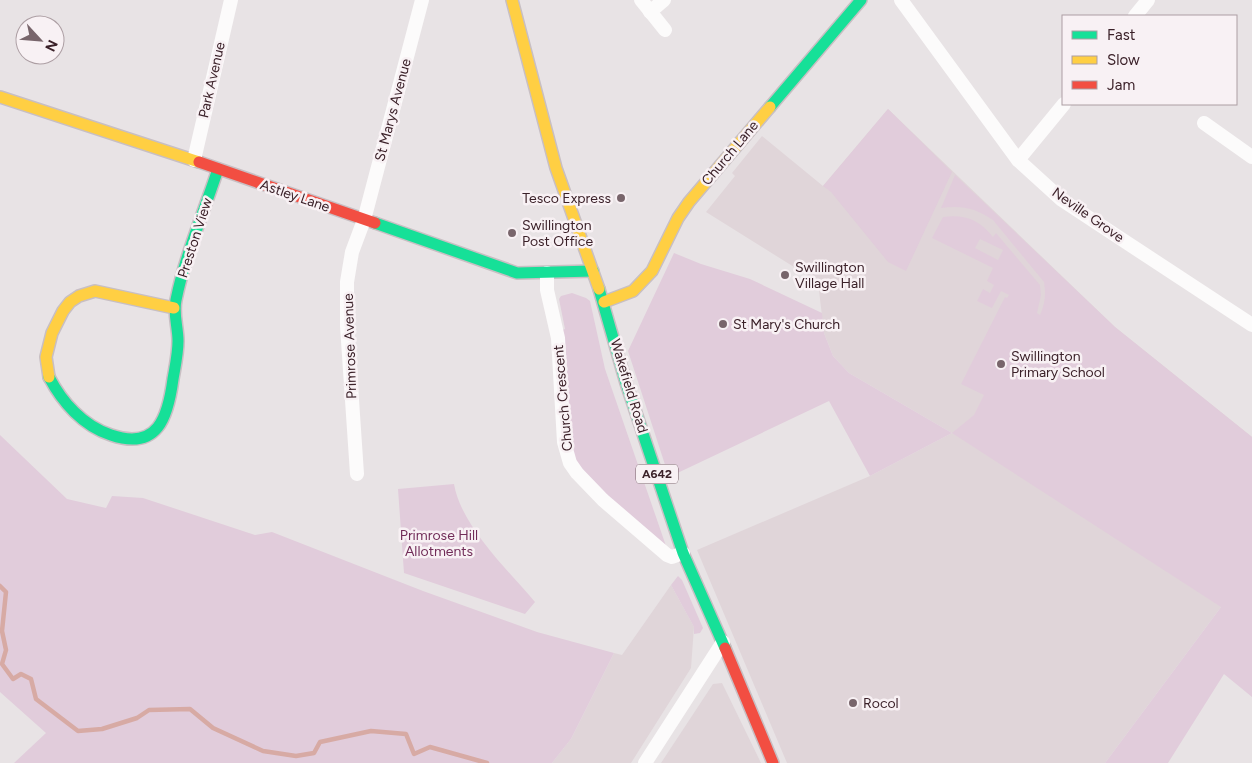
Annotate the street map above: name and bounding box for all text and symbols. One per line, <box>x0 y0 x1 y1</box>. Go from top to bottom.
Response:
north arrow <box>15 15 65 65</box>
legend <box>1062 15 1237 105</box>
text: Fast <box>1107 26 1136 44</box>
text: N <box>41 37 61 54</box>
street label: Park Avenue <box>195 40 229 120</box>
text: Slow <box>1107 51 1140 69</box>
street label: St Marys Avenue <box>371 56 415 163</box>
text: Jam <box>1107 76 1135 94</box>
street label: Church Lane <box>698 117 762 189</box>
street label: Astley Lane <box>258 176 332 216</box>
street label: Neville Grove <box>1049 184 1128 246</box>
place label: Tesco Express <box>522 190 611 207</box>
marker: Tesco Express <box>615 192 627 204</box>
street label: Preston View <box>174 196 216 280</box>
place label: Swillington Post Office <box>522 217 593 250</box>
marker: Swillington Post Office <box>506 227 518 239</box>
place label: Swillington Village Hall <box>795 259 865 292</box>
marker: Swillington Village Hall <box>779 269 791 281</box>
street label: Primrose Avenue <box>340 293 360 399</box>
place label: St Mary's Church <box>733 316 840 333</box>
marker: St Mary's Church <box>717 318 729 330</box>
street label: Wakefield Road <box>607 337 651 435</box>
street label: Church Crescent <box>550 344 576 452</box>
place label: Swillington Primary School <box>1011 348 1105 381</box>
marker: Swillington Primary School <box>995 358 1007 370</box>
road number: A642 <box>636 464 678 484</box>
park label: Primrose Hill Allotments <box>400 527 478 560</box>
place label: Rocol <box>863 695 899 712</box>
marker: Rocol <box>847 697 859 709</box>

